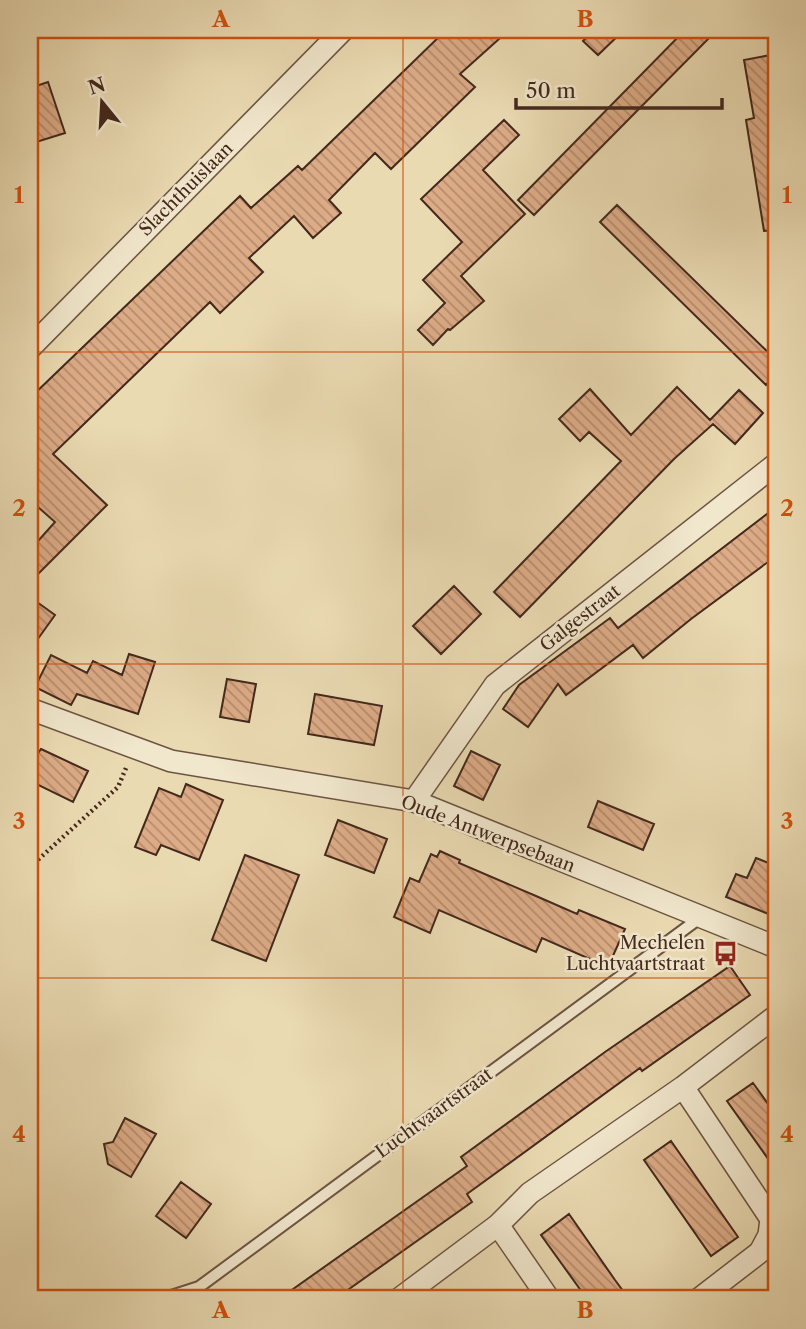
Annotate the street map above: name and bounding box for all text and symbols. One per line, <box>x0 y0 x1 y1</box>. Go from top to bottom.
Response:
text: A <box>211 5 231 33</box>
text: B <box>576 5 594 33</box>
north arrow <box>66 66 136 136</box>
scale bar <box>516 66 722 110</box>
text: N <box>85 73 108 100</box>
text: 50 m <box>526 78 576 103</box>
street label: Slachthuislaan <box>134 137 238 241</box>
text: 1 <box>14 181 25 209</box>
text: 1 <box>782 181 793 209</box>
text: 2 <box>12 494 26 522</box>
text: 2 <box>780 494 794 522</box>
street label: Galgestraat <box>535 579 625 656</box>
street label: Oude Antwerpsebaan <box>398 791 578 877</box>
text: 3 <box>13 807 26 835</box>
text: 3 <box>781 807 794 835</box>
place label: Mechelen Luchtvaartstraat <box>566 932 706 975</box>
bus stop icon: Mechelen Luchtvaartstraat <box>711 939 739 967</box>
street label: Luchtvaartstraat <box>371 1063 497 1163</box>
text: 4 <box>12 1120 26 1148</box>
text: 4 <box>780 1120 794 1148</box>
text: A <box>211 1296 231 1324</box>
text: B <box>576 1296 594 1324</box>

